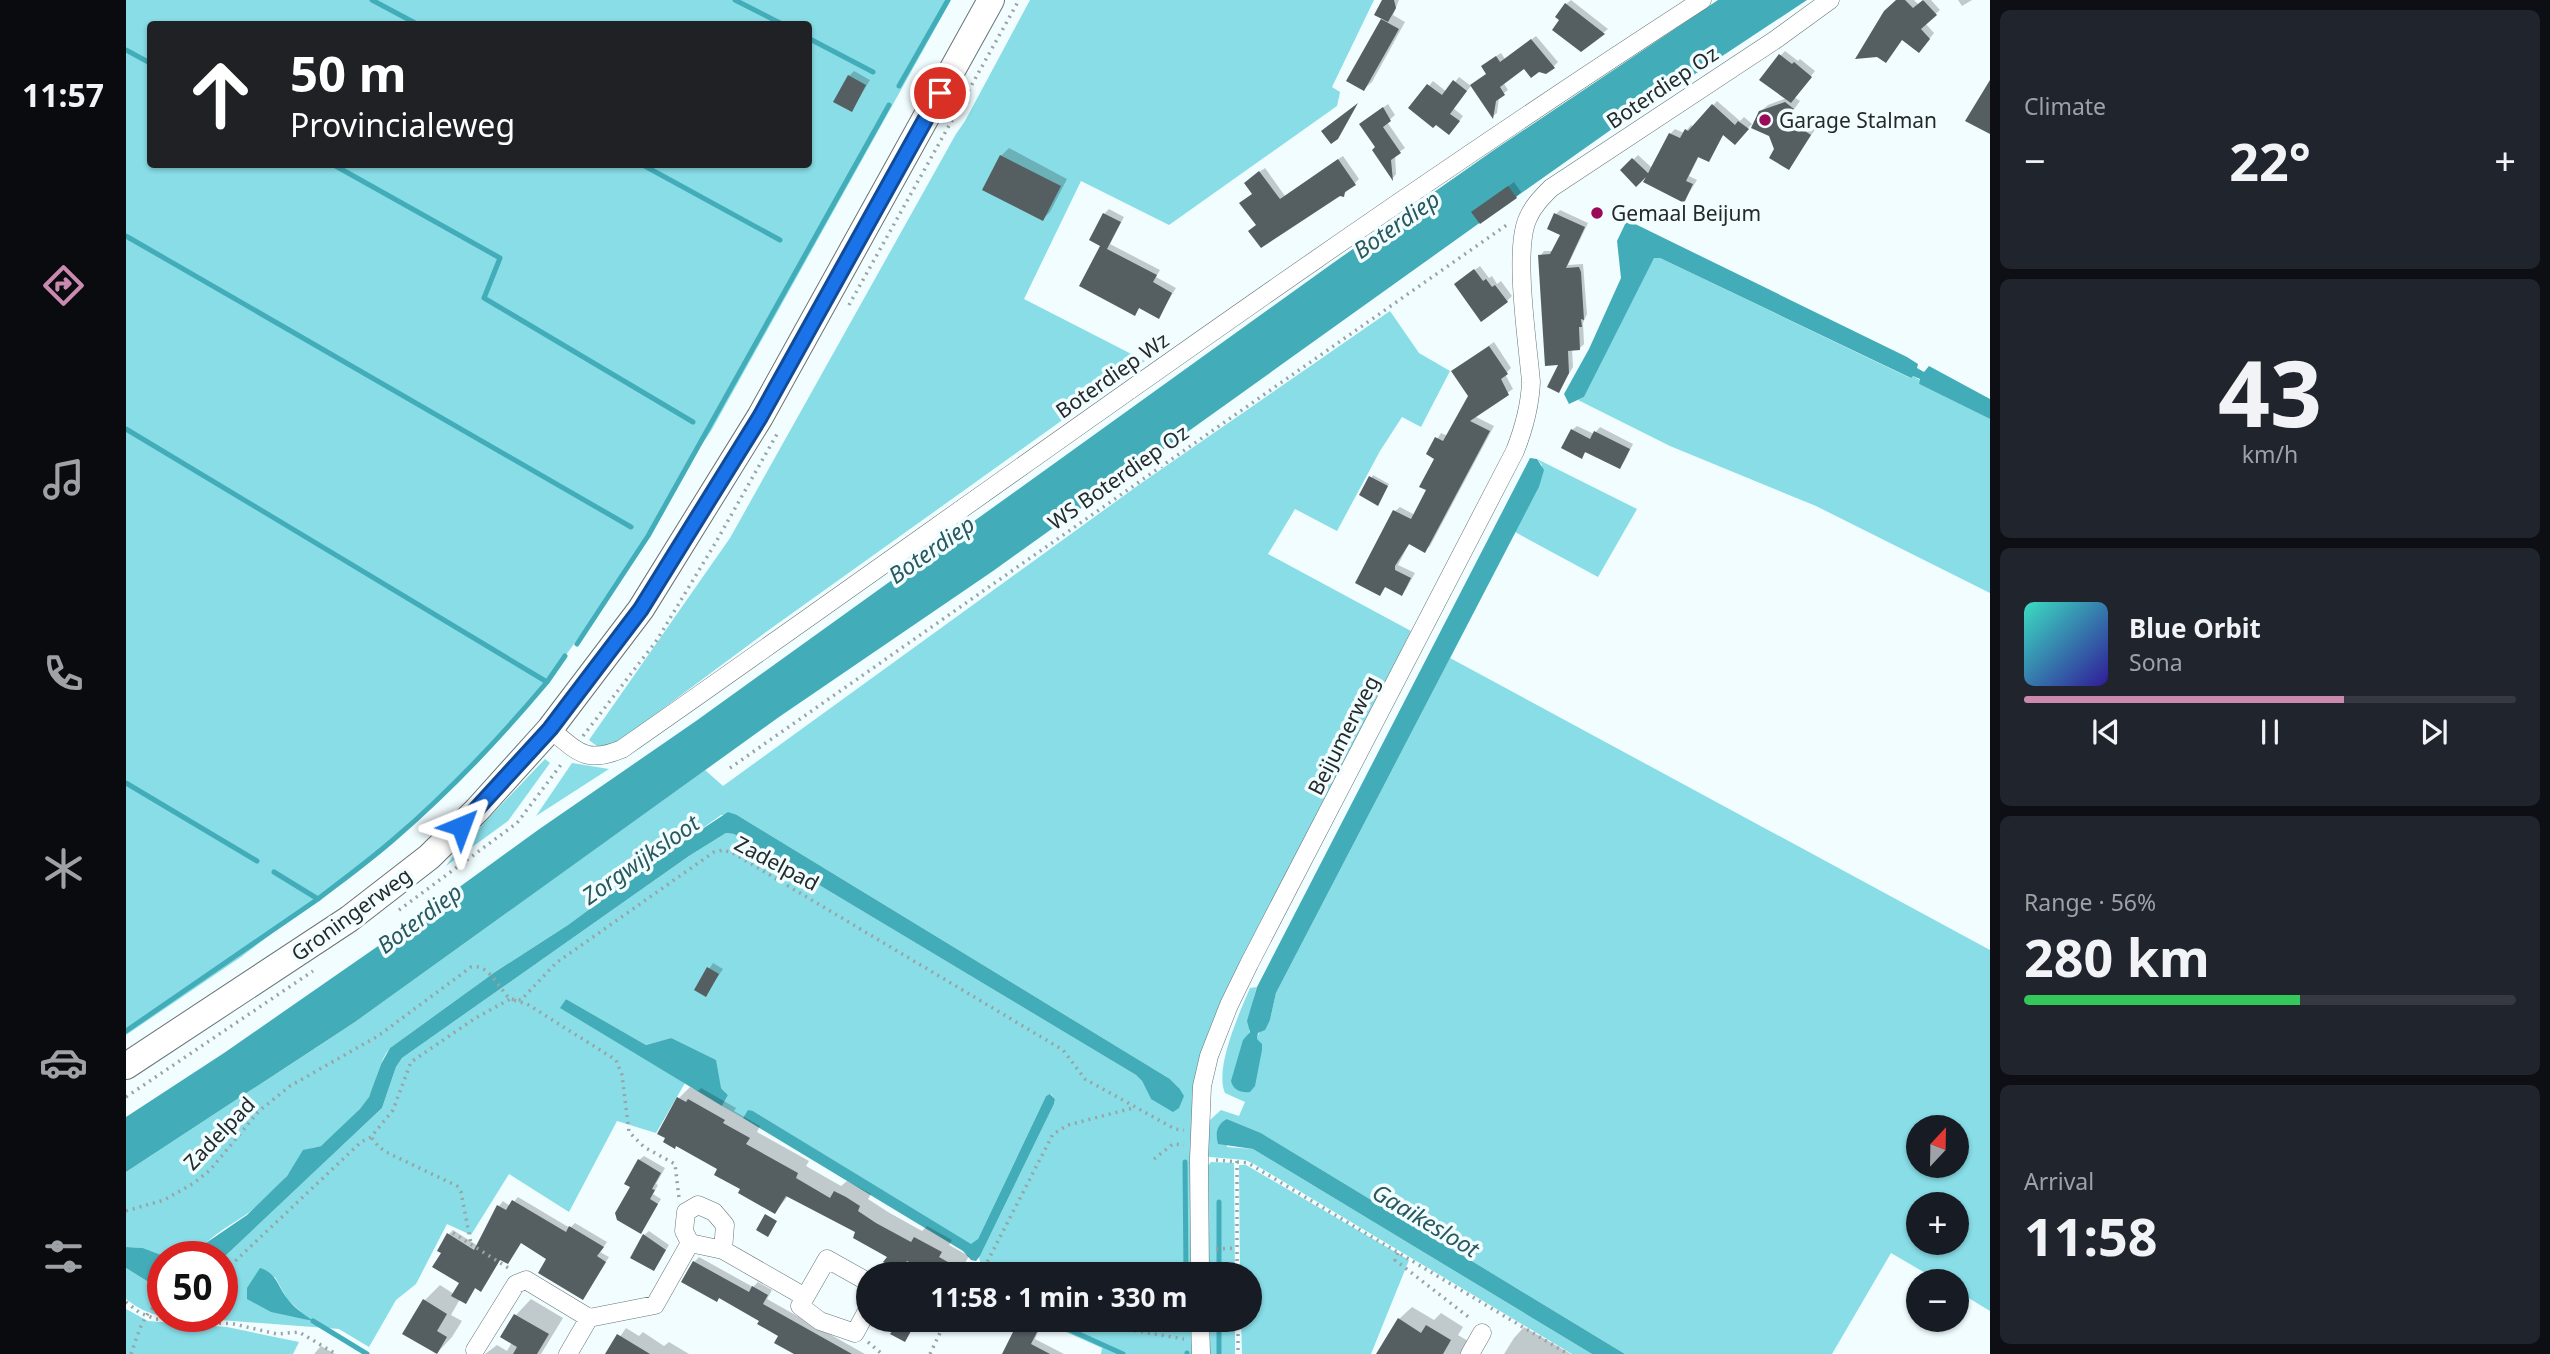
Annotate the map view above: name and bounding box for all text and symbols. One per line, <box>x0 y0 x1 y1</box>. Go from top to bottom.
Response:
street label: Boterdiep Oz <box>1601 39 1723 135</box>
text: 50 m <box>290 40 407 106</box>
icon: ahead <box>175 49 266 140</box>
pin <box>910 63 970 123</box>
text: 11:57 <box>22 73 104 116</box>
icon: arrive <box>921 74 959 112</box>
text: Climate <box>2024 90 2106 122</box>
text: Provincialeweg <box>290 103 515 146</box>
place label: Garage Stalman <box>1779 106 1937 134</box>
marker: Garage Stalman <box>1757 112 1773 128</box>
text: 22° <box>2229 125 2311 196</box>
text: − <box>2024 134 2046 186</box>
text: + <box>2494 134 2516 186</box>
water label: Boterdiep <box>1346 183 1446 265</box>
place label: Gemaal Beijum <box>1611 199 1761 227</box>
marker: Gemaal Beijum <box>1589 205 1605 221</box>
icon: directions <box>39 261 88 310</box>
street label: Boterdiep Wz <box>1050 326 1174 424</box>
text: 43 <box>2218 330 2322 454</box>
street label: WS Boterdiep Oz <box>1042 418 1194 536</box>
text: km/h <box>2242 438 2298 470</box>
icon: music <box>39 455 88 504</box>
water label: Boterdiep <box>881 508 981 590</box>
text: Blue Orbit <box>2129 610 2261 646</box>
text: Sona <box>2129 646 2183 678</box>
icon: phone <box>39 649 88 698</box>
street label: Beijumerweg <box>1301 670 1385 800</box>
icon: previous <box>2087 713 2125 751</box>
icon: pause <box>2251 713 2289 751</box>
icon: next <box>2415 713 2453 751</box>
position arrow <box>424 789 498 863</box>
water label: Zorgwijksloot <box>574 806 706 912</box>
street label: Zadelpad <box>730 829 824 897</box>
icon: climate <box>39 844 88 893</box>
street label: Groningerweg <box>285 861 417 967</box>
water label: Boterdiep <box>370 876 468 960</box>
text: Range · 56% <box>2024 886 2156 918</box>
text: 280 km <box>2024 921 2210 992</box>
icon: car <box>39 1038 88 1087</box>
street label: Zadelpad <box>177 1090 261 1176</box>
north arrow <box>1906 1115 1969 1178</box>
map controls <box>1906 1115 1969 1332</box>
text: Arrival <box>2024 1165 2094 1197</box>
water label: Gaaikesloot <box>1367 1176 1487 1265</box>
button: + <box>1906 1192 1969 1255</box>
text: 11:58 <box>2024 1200 2158 1271</box>
icon: filters <box>39 1232 88 1281</box>
speed limit sign: 50 <box>147 1241 238 1332</box>
button: − <box>1906 1269 1969 1332</box>
text: 11:58 · 1 min · 330 m <box>931 1279 1187 1315</box>

